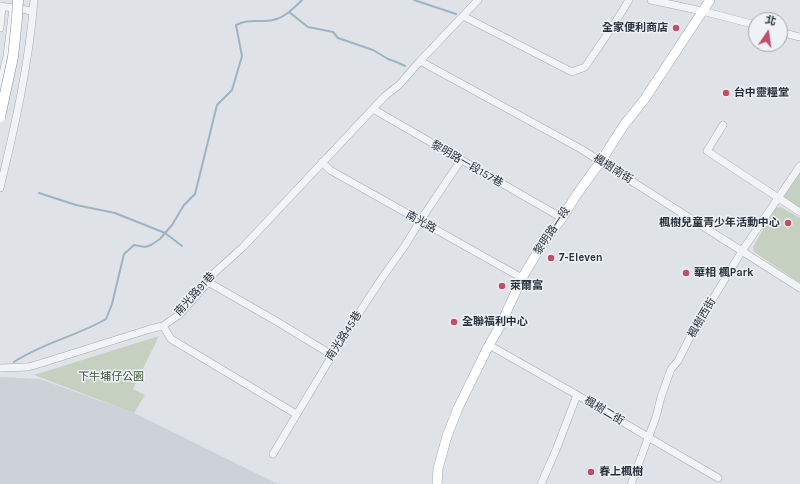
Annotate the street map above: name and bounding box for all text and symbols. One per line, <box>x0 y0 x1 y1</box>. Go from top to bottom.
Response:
north arrow <box>748 12 788 52</box>
text: 北 <box>764 13 777 28</box>
place label: 全家便利商店 <box>602 21 668 35</box>
marker: 全家便利商店 <box>671 23 681 33</box>
place label: 台中靈糧堂 <box>734 86 789 100</box>
marker: 台中靈糧堂 <box>721 88 731 98</box>
street label: 黎明路一段157巷 <box>429 138 505 190</box>
street label: 楓樹南街 <box>591 152 635 186</box>
street label: 黎明路一段 <box>531 205 573 257</box>
street label: 南光路 <box>403 208 439 236</box>
place label: 楓樹兒童青少年活動中心 <box>659 216 780 230</box>
marker: 楓樹兒童青少年活動中心 <box>783 218 793 228</box>
place label: 7-Eleven <box>559 251 603 265</box>
marker: 7-Eleven <box>546 253 556 263</box>
place label: 華相 楓Park <box>694 266 753 280</box>
marker: 華相 楓Park <box>681 268 691 278</box>
street label: 南光路91巷 <box>172 270 218 318</box>
place label: 萊爾富 <box>510 279 543 293</box>
marker: 萊爾富 <box>497 281 507 291</box>
street label: 楓樹西街 <box>685 296 719 340</box>
street label: 南光路45巷 <box>323 309 365 363</box>
place label: 全聯福利中心 <box>462 315 528 329</box>
marker: 全聯福利中心 <box>449 317 459 327</box>
park label: 下牛埔仔公園 <box>78 370 144 384</box>
street label: 楓樹二街 <box>582 394 626 428</box>
place label: 春上楓樹 <box>599 465 643 479</box>
marker: 春上楓樹 <box>586 467 596 477</box>

